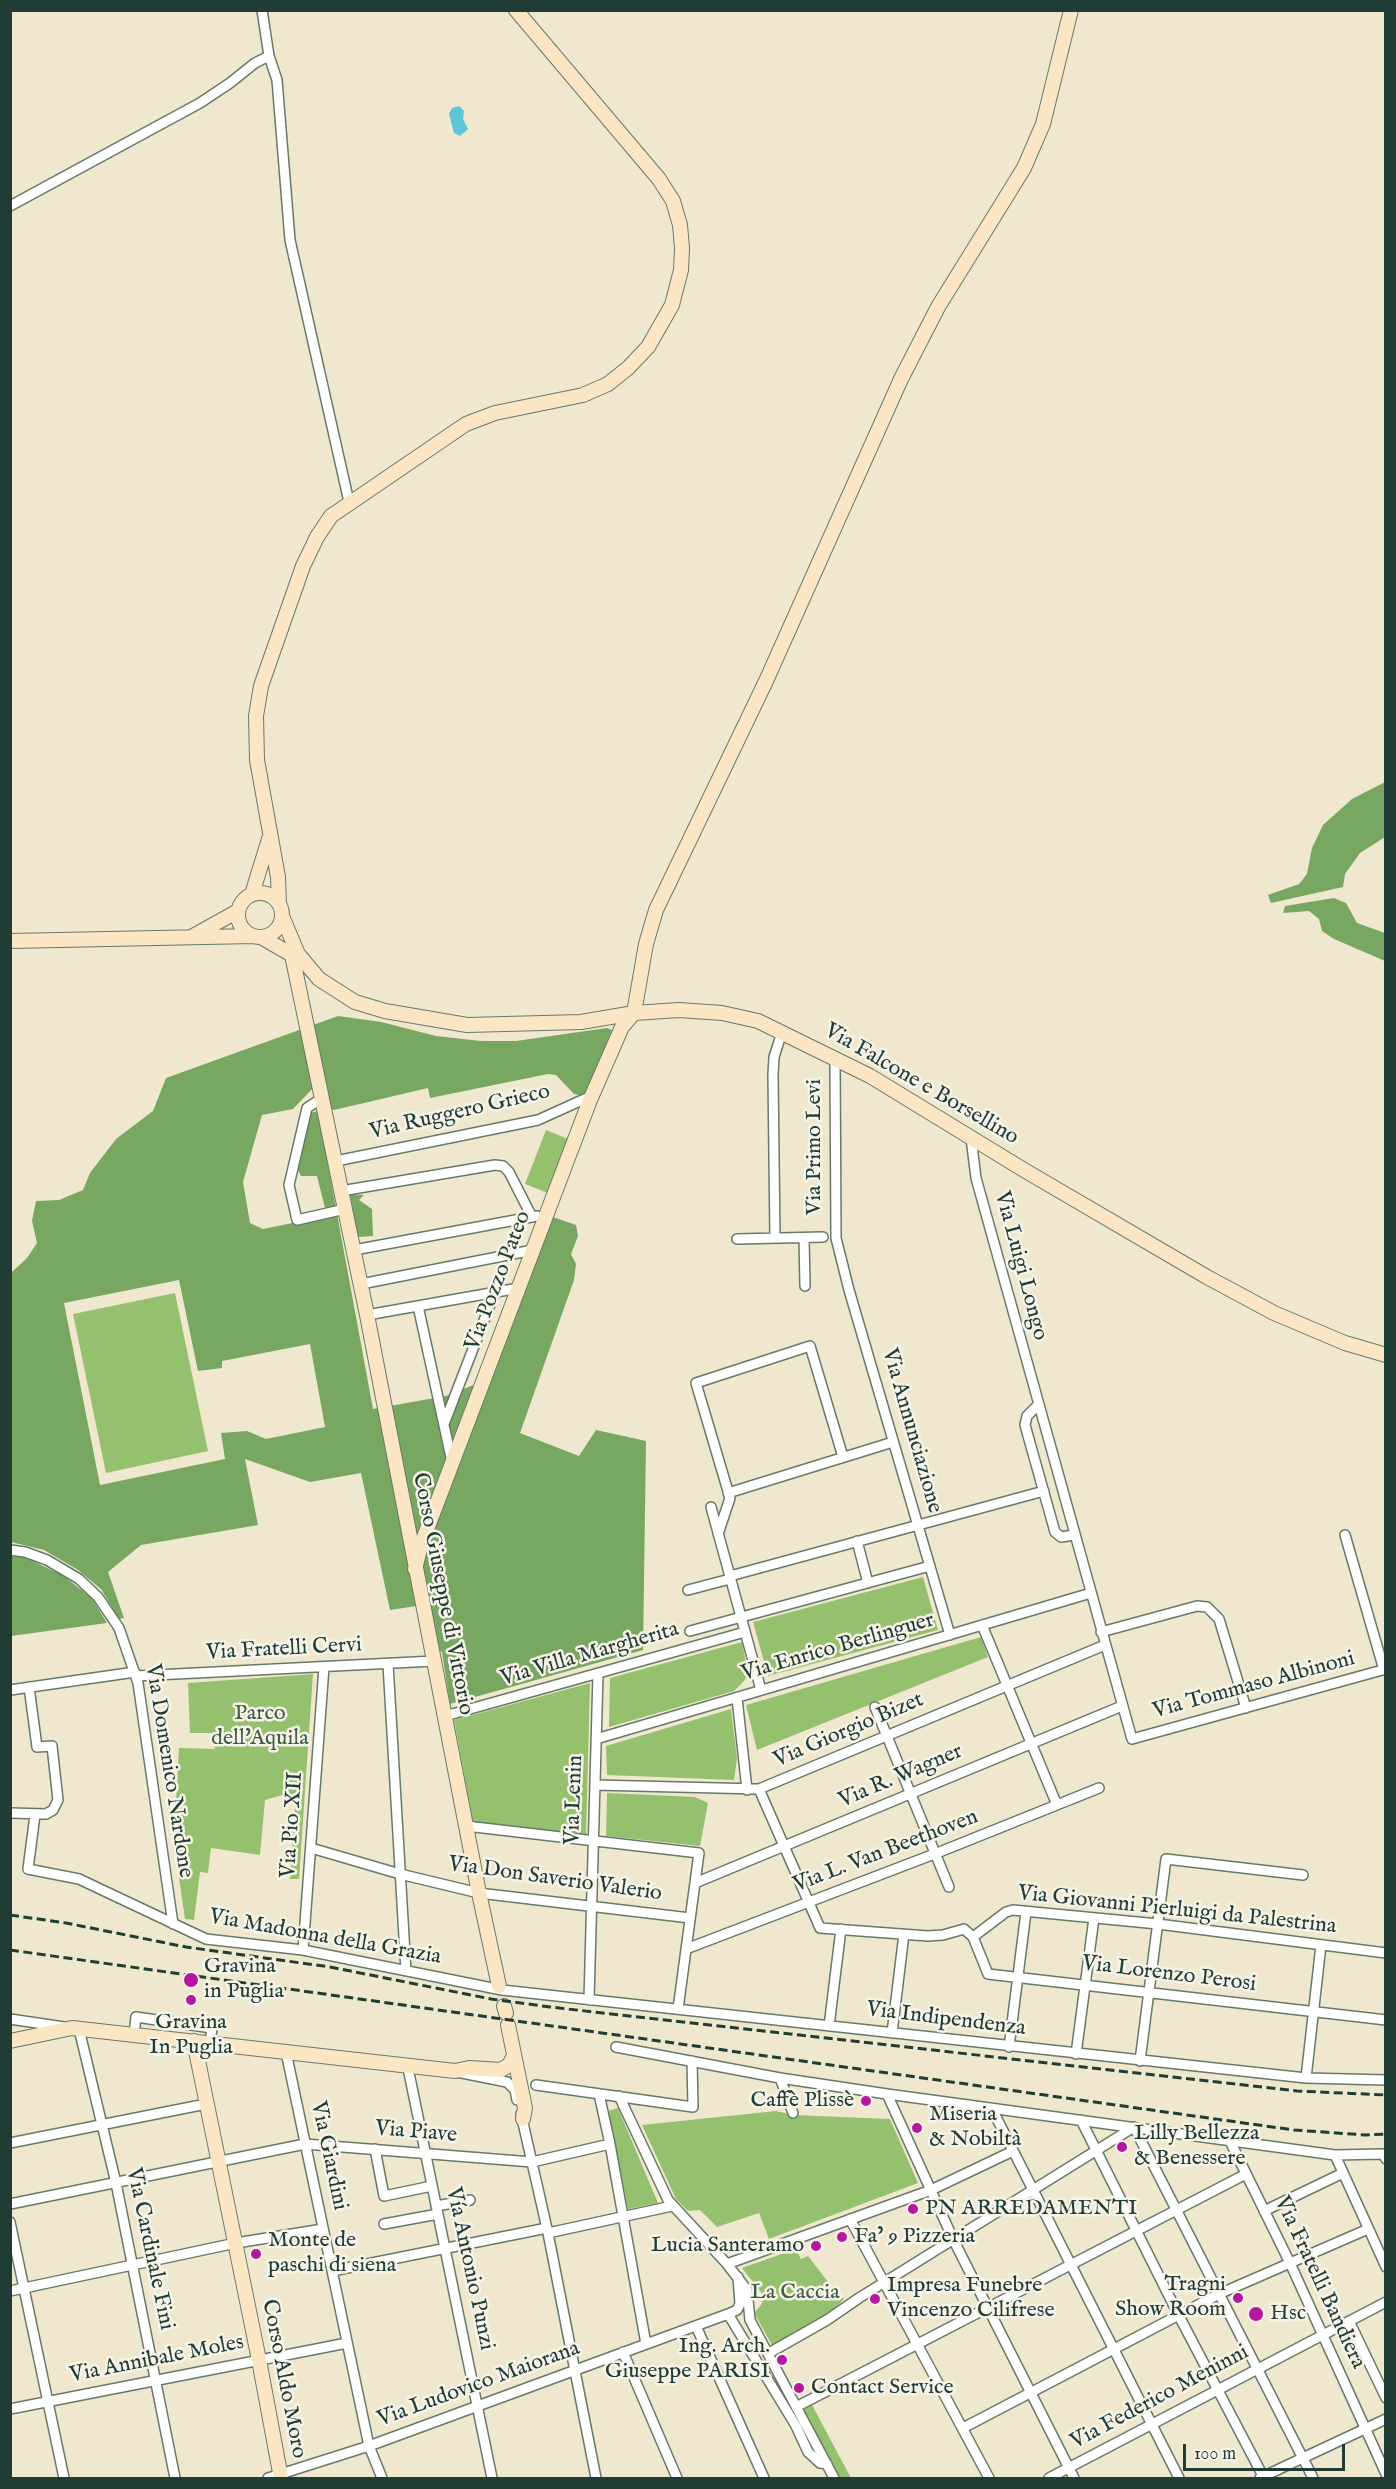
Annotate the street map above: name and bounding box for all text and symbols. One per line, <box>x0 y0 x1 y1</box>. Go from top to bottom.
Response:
street label: Via Falcone e Borsellino <box>819 1019 1023 1151</box>
street label: Via Ruggero Grieco <box>367 1079 553 1147</box>
street label: Via Primo Levi <box>802 1079 828 1215</box>
street label: Via Luigi Longo <box>987 1189 1053 1343</box>
street label: Via Pozzo Pateo <box>460 1207 538 1355</box>
street label: Via Annunciazione <box>875 1346 947 1516</box>
street label: Corso Giuseppe di Vittorio <box>406 1471 478 1717</box>
street label: Via Enrico Berlinguer <box>739 1608 937 1688</box>
street label: Via Villa Margherita <box>498 1617 682 1693</box>
street label: Via Fratelli Cervi <box>206 1633 362 1667</box>
street label: Via Tommaso Albinoni <box>1150 1646 1358 1726</box>
street label: Via Domenico Nardone <box>138 1662 198 1880</box>
street label: Via Giorgio Bizet <box>770 1688 928 1774</box>
park label: Parco dell'Aquila <box>211 1701 309 1753</box>
street label: Via R. Wagner <box>835 1739 967 1815</box>
street label: Via Lenin <box>560 1755 590 1845</box>
street label: Via Pio XII <box>276 1771 310 1879</box>
street label: Via L. Van Beethoven <box>790 1805 982 1899</box>
street label: Via Don Saverio Valerio <box>446 1852 664 1908</box>
street label: Via Giovanni Pierluigi da Palestrina <box>1017 1881 1337 1941</box>
street label: Via Madonna della Grazia <box>207 1905 443 1971</box>
street label: Via Lorenzo Perosi <box>1081 1951 1257 1999</box>
place label: Gravina in Puglia <box>204 1954 284 2006</box>
marker: Gravina in Puglia <box>182 1971 200 1989</box>
marker: Gravina In Puglia <box>184 1993 198 2007</box>
street label: Via Indipendenza <box>865 1997 1027 2043</box>
place label: Gravina In Puglia <box>149 2010 233 2062</box>
place label: Caffè Plissè <box>751 2088 854 2114</box>
marker: Caffè Plissè <box>859 2094 873 2108</box>
street label: Via Giardini <box>304 2099 352 2213</box>
place label: Miseria & Nobiltà <box>929 2102 1021 2154</box>
street label: Via Piave <box>374 2116 458 2150</box>
marker: Miseria & Nobiltà <box>910 2121 924 2135</box>
place label: Lilly Bellezza & Benessere <box>1134 2121 1260 2172</box>
marker: Lilly Bellezza & Benessere <box>1115 2140 1129 2154</box>
street label: Via Cardinale Fini <box>119 2166 179 2332</box>
street label: Vía Antonio Punzi <box>439 2185 499 2353</box>
street label: Via Fratelli Bandiera <box>1267 2193 1371 2373</box>
place label: PN ARREDAMENTI <box>925 2196 1137 2222</box>
marker: PN ARREDAMENTI <box>906 2202 920 2216</box>
place label: Fa’ 9 Pizzeria <box>854 2224 975 2250</box>
place label: Monte de paschi di siena <box>268 2228 396 2280</box>
marker: Fa’ 9 Pizzeria <box>835 2230 849 2244</box>
place label: Lucia Santeramo <box>651 2233 804 2259</box>
marker: Lucia Santeramo <box>809 2239 823 2253</box>
marker: Monte de paschi di siena <box>249 2247 263 2261</box>
place label: Tragni Show Room <box>1115 2272 1226 2324</box>
place label: Impresa Funebre Vincenzo Cilifrese <box>887 2273 1055 2324</box>
park label: La Caccia <box>750 2280 840 2306</box>
marker: Tragni Show Room <box>1231 2291 1245 2305</box>
marker: Impresa Funebre Vincenzo Cilifrese <box>868 2292 882 2306</box>
street label: Corso Aldo Moro <box>255 2297 311 2461</box>
place label: Hsc <box>1270 2301 1306 2327</box>
marker: Hsc <box>1247 2305 1265 2323</box>
street label: Via Annibale Moles <box>68 2330 246 2390</box>
place label: Ing. Arch. Giuseppe PARISI <box>605 2334 770 2386</box>
street label: Via Ludovico Maiorana <box>374 2336 584 2434</box>
street label: Via Federico Meninni <box>1066 2340 1254 2456</box>
marker: Ing. Arch. Giuseppe PARISI <box>775 2353 789 2367</box>
place label: Contact Service <box>811 2375 954 2401</box>
marker: Contact Service <box>792 2381 806 2395</box>
scale bar <box>1186 2432 1348 2470</box>
text: 100 m <box>1194 2443 1236 2466</box>

